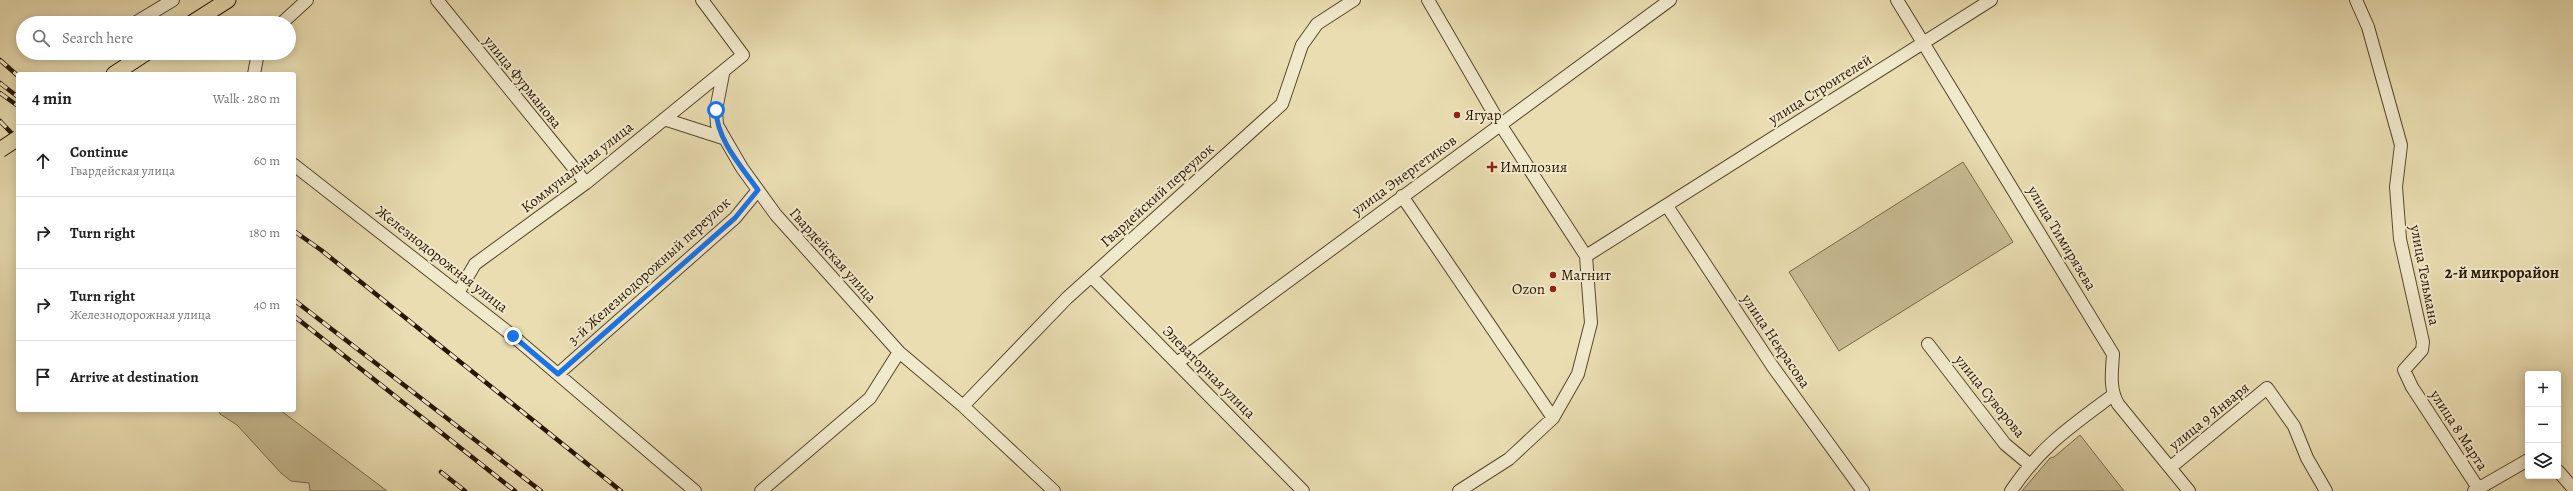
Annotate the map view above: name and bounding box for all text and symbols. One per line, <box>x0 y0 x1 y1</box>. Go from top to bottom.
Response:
search box <box>16 16 296 60</box>
icon: search <box>30 27 52 49</box>
text: Search here <box>62 28 133 48</box>
street label: улица Фурманова <box>479 31 567 133</box>
street label: улица Строителей <box>1764 49 1876 129</box>
text: 4 min <box>32 87 72 110</box>
text: Walk · 280 m <box>213 90 280 107</box>
route start <box>707 101 725 119</box>
place label: Ягуар <box>1465 105 1502 125</box>
marker: Ягуар <box>1452 110 1462 120</box>
street label: Коммунальная улица <box>517 117 637 217</box>
street label: улица Энергетиков <box>1347 130 1460 220</box>
street label: Гвардейский переулок <box>1096 138 1218 251</box>
text: Continue <box>70 142 128 162</box>
icon: ahead <box>32 150 54 172</box>
text: 60 m <box>254 152 280 169</box>
place label: Имплозия <box>1500 157 1567 177</box>
text: Гвардейская улица <box>70 162 175 179</box>
marker: Имплозия <box>1487 162 1497 172</box>
street label: улица Тимирязева <box>2022 181 2101 294</box>
street label: 3-й Железнодорожный переулок <box>563 192 735 350</box>
street label: Железнодорожная улица <box>372 201 512 317</box>
street label: Гвардейская улица <box>785 203 881 307</box>
icon: right <box>32 222 54 244</box>
street label: улица Тельмана <box>2405 222 2445 327</box>
text: Turn right <box>70 223 135 243</box>
text: 180 m <box>249 224 280 241</box>
district label: 2-й микрорайон <box>2445 262 2559 284</box>
place label: Магнит <box>1561 265 1611 285</box>
marker: Магнит <box>1548 270 1558 280</box>
place label: Ozon <box>1512 279 1545 299</box>
marker: Ozon <box>1548 284 1558 294</box>
text: Turn right <box>70 286 135 306</box>
street label: улица Некрасова <box>1737 289 1815 392</box>
icon: right <box>32 294 54 316</box>
text: 40 m <box>254 296 280 313</box>
text: Железнодорожная улица <box>70 306 211 323</box>
street label: Элеваторная улица <box>1158 321 1260 423</box>
route end <box>504 327 522 345</box>
street label: улица Суворова <box>1950 349 2030 442</box>
icon: arrive <box>32 366 54 388</box>
text: Arrive at destination <box>70 367 199 387</box>
map controls <box>2525 371 2561 479</box>
button: + <box>2525 371 2561 407</box>
street label: улица 9 Января <box>2164 377 2253 455</box>
street label: улица 8 Марта <box>2425 385 2493 474</box>
button: − <box>2525 407 2561 443</box>
button: layers <box>2525 443 2561 479</box>

